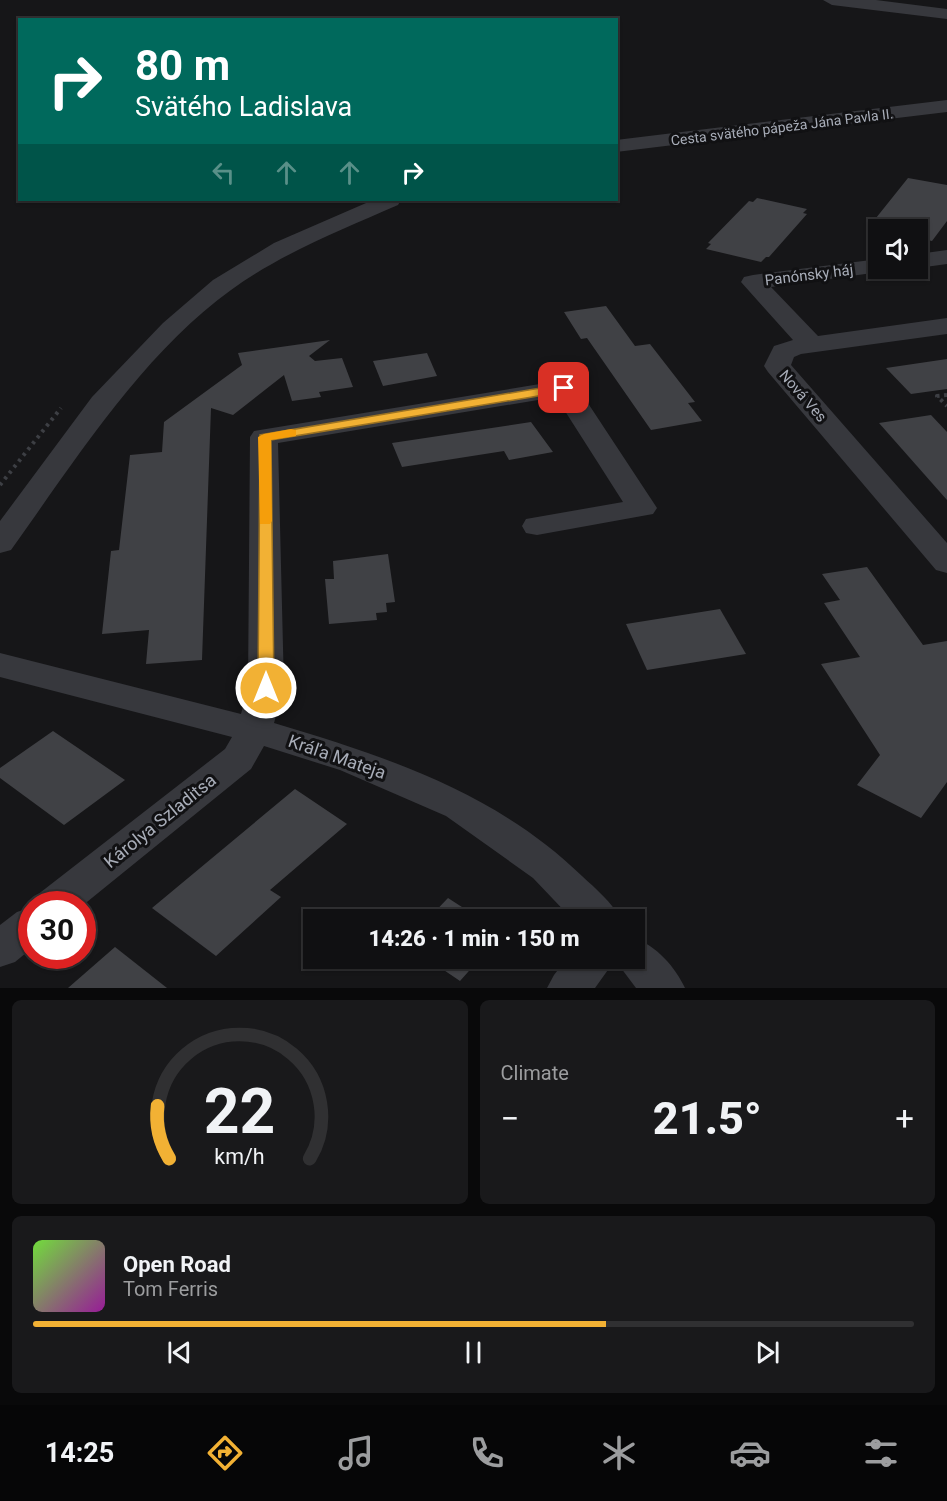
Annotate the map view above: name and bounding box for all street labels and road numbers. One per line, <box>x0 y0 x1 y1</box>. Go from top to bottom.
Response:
street label: Cesta svätého pápeža Jána Pavla II. <box>670 105 894 149</box>
street label: Panónsky háj <box>764 261 854 289</box>
street label: Nová Ves <box>776 366 830 426</box>
street label: Kráľa Mateja <box>286 730 389 783</box>
street label: Károlya Szladitsa <box>100 769 220 872</box>

